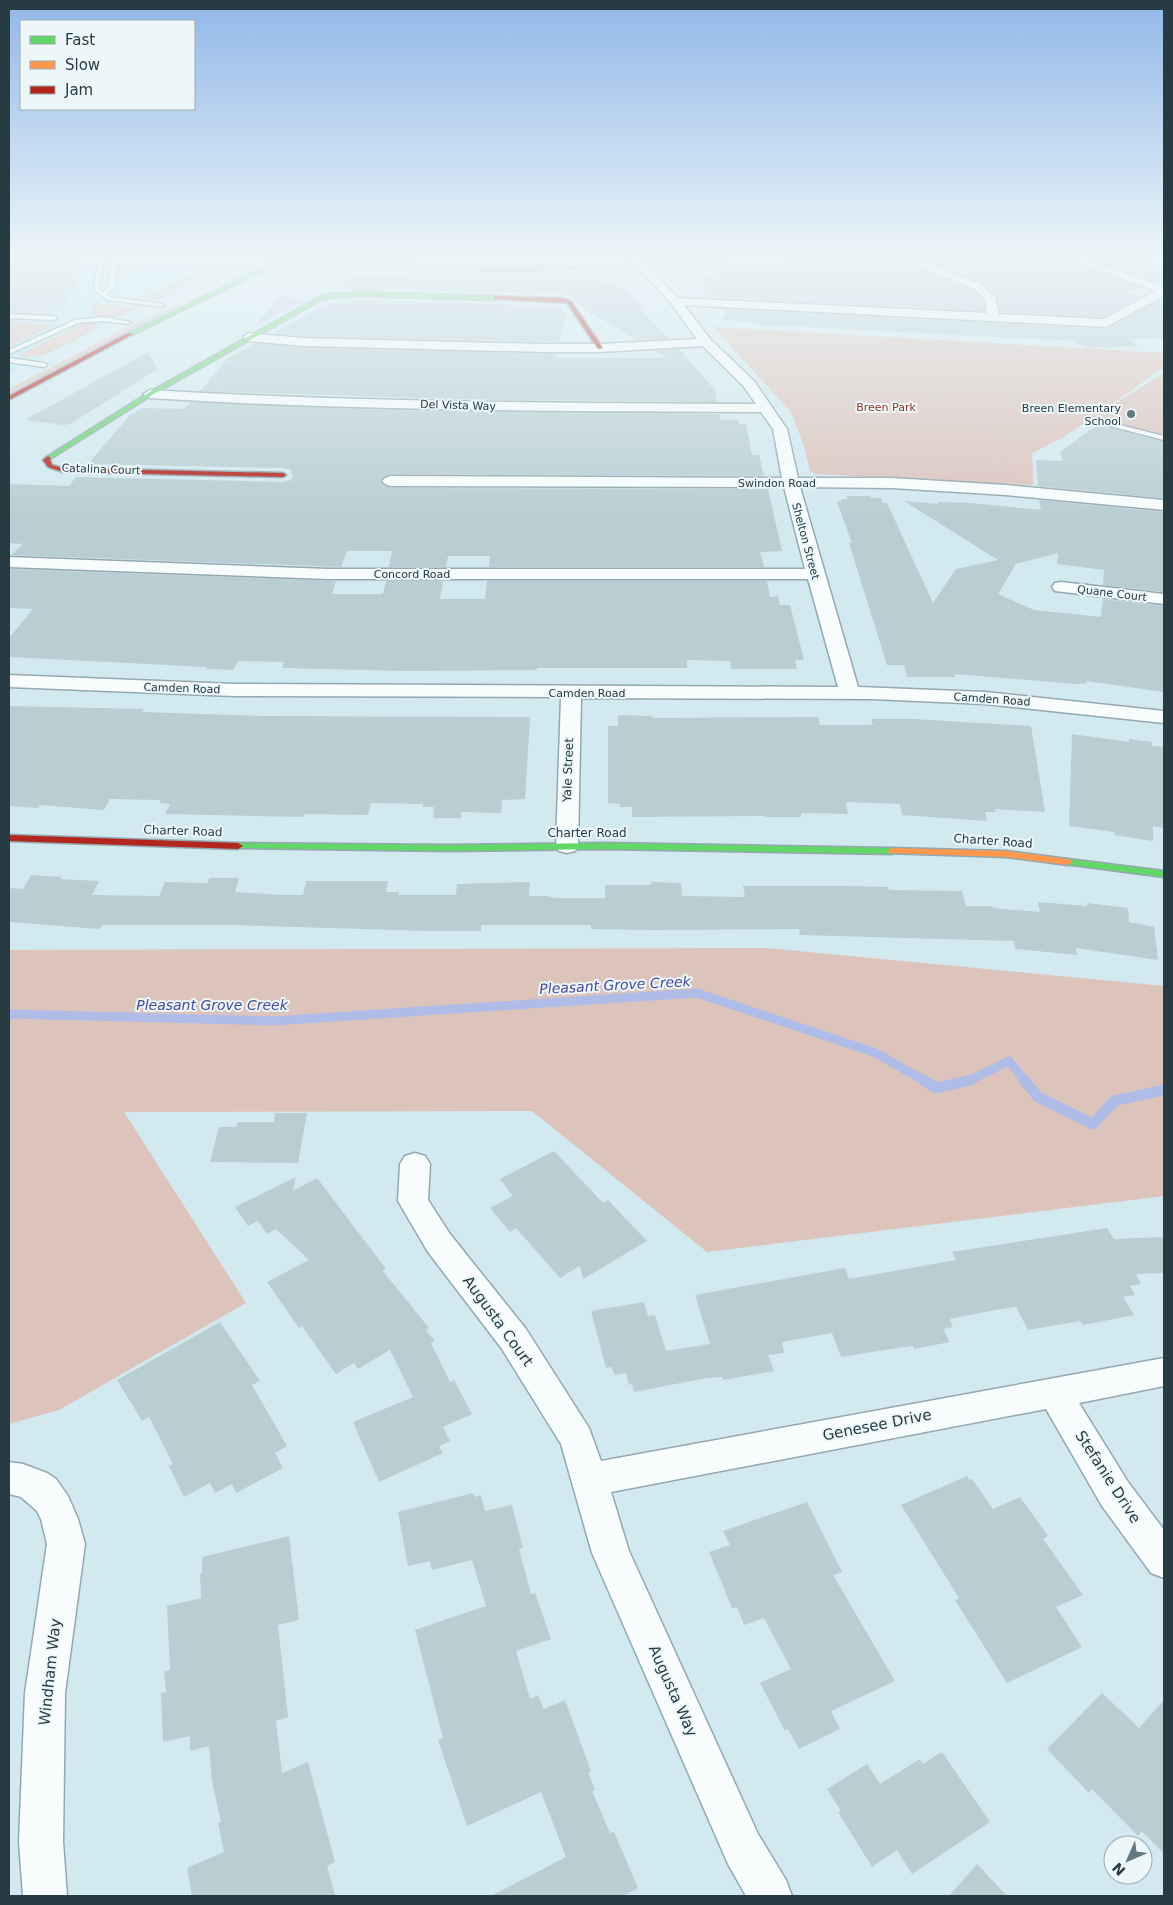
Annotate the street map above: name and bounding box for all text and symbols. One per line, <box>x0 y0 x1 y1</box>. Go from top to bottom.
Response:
legend <box>20 20 195 110</box>
text: Fast <box>65 31 95 49</box>
text: Slow <box>65 56 100 74</box>
text: Jam <box>64 81 93 99</box>
street label: Del Vista Way <box>420 398 497 413</box>
park label: Breen Park <box>856 401 916 414</box>
place label: Breen Elementary School <box>1022 402 1121 428</box>
marker: Breen Elementary School <box>1125 408 1137 420</box>
street label: Catalina Court <box>61 462 141 477</box>
street label: Swindon Road <box>738 477 816 490</box>
street label: Shelton Street <box>789 501 822 581</box>
street label: Concord Road <box>374 568 450 581</box>
street label: Quane Court <box>1076 583 1148 604</box>
street label: Camden Road <box>143 681 221 696</box>
street label: Camden Road <box>549 687 625 700</box>
street label: Camden Road <box>953 690 1031 709</box>
street label: Yale Street <box>560 737 576 803</box>
street label: Charter Road <box>143 823 223 839</box>
street label: Charter Road <box>547 826 627 840</box>
street label: Charter Road <box>953 831 1033 851</box>
water label: Pleasant Grove Creek <box>539 973 692 997</box>
water label: Pleasant Grove Creek <box>136 997 289 1013</box>
street label: Augusta Court <box>459 1272 537 1370</box>
street label: Genesee Drive <box>821 1406 933 1444</box>
street label: Stefanie Drive <box>1071 1427 1145 1527</box>
street label: Windham Way <box>35 1617 65 1727</box>
street label: Augusta Way <box>645 1642 701 1740</box>
north arrow <box>1103 1835 1153 1885</box>
text: N <box>1109 1859 1129 1879</box>

